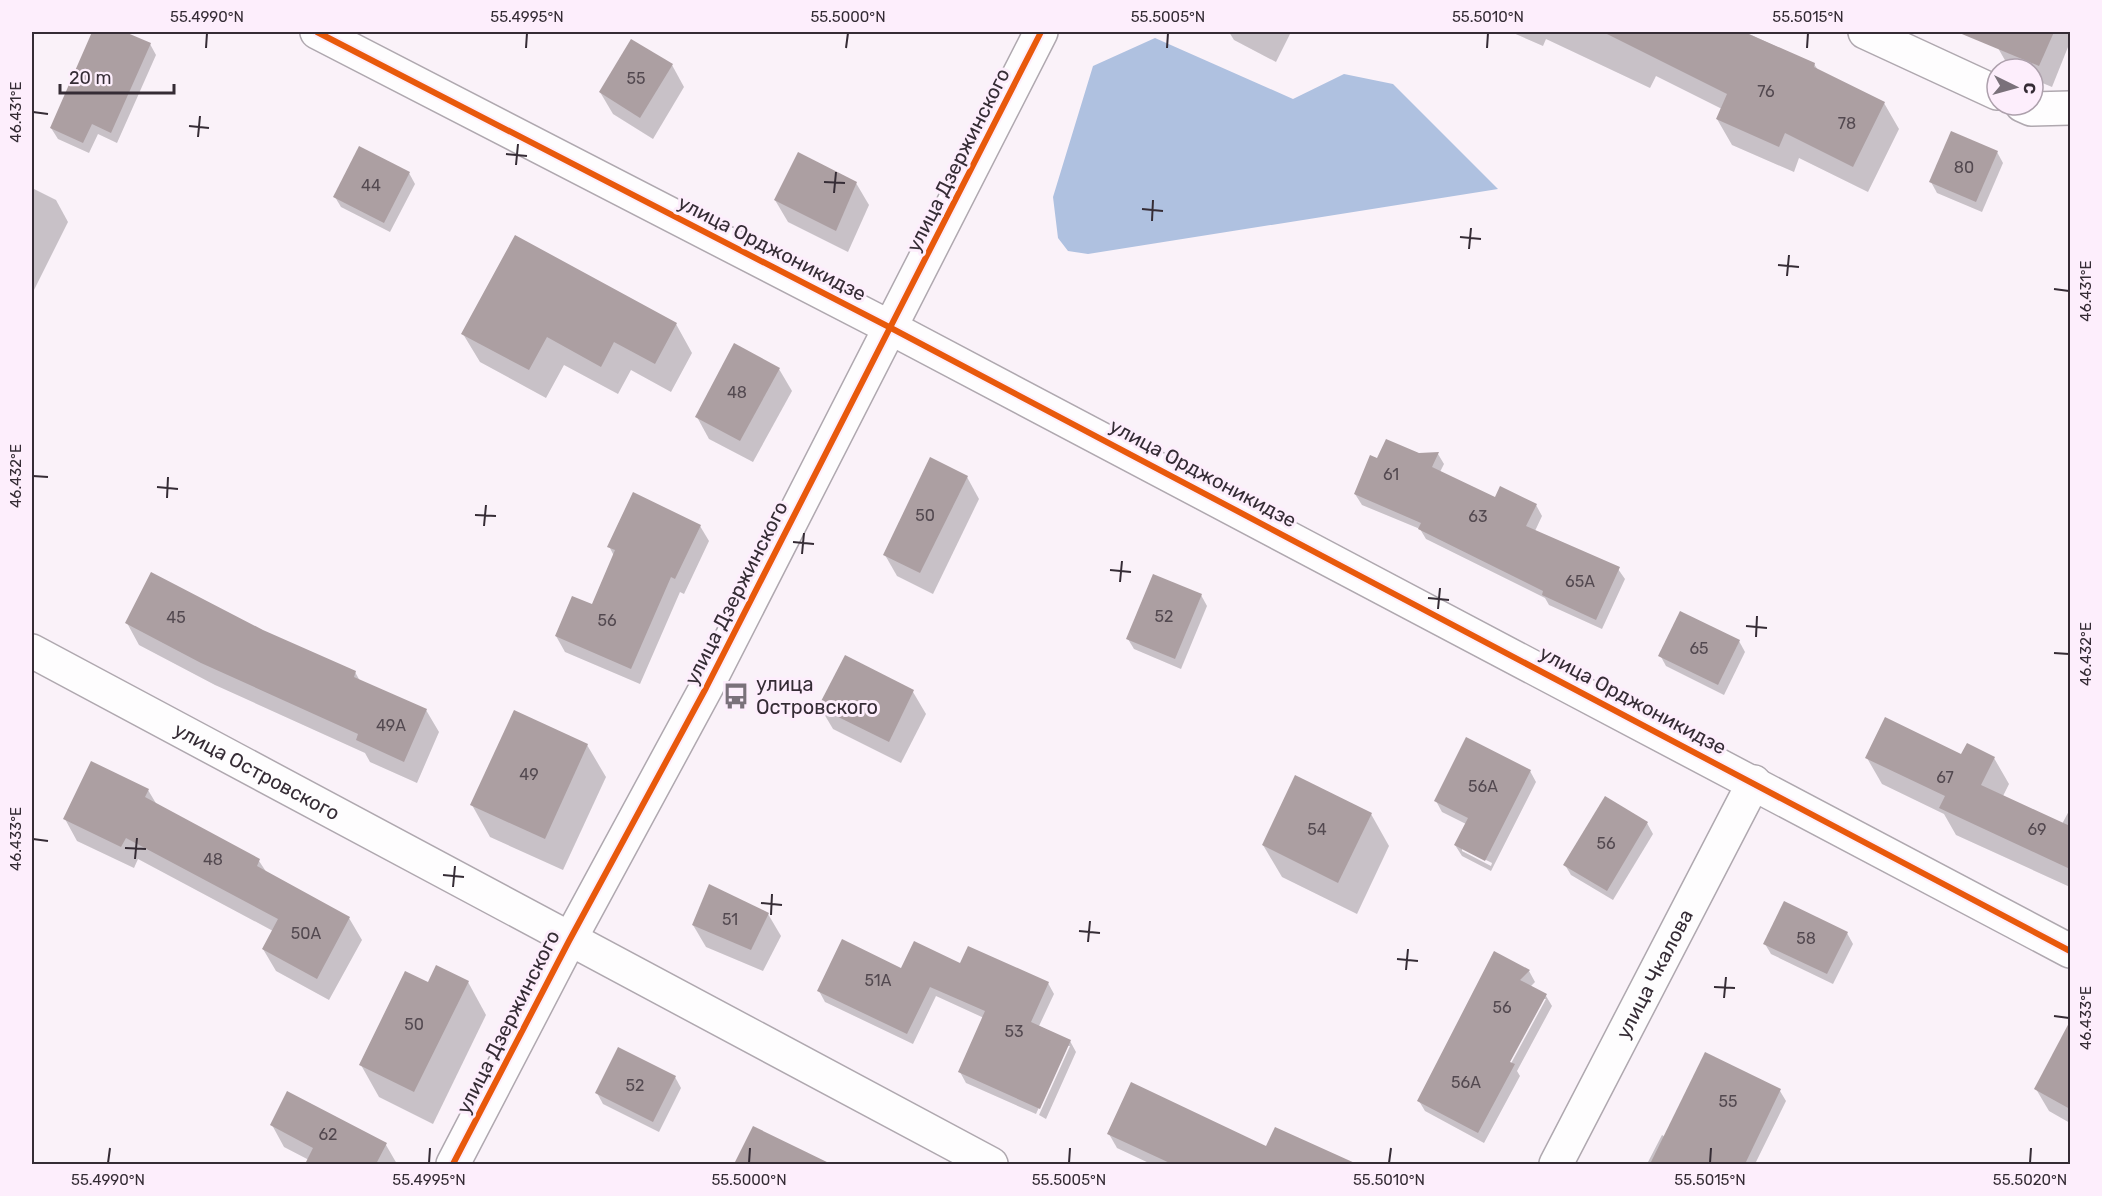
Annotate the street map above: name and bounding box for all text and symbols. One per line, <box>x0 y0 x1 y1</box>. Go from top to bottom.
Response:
text: 55.4990°N <box>170 8 244 26</box>
text: 55.4995°N <box>490 8 564 26</box>
text: 55.5000°N <box>810 8 886 26</box>
text: 55.5005°N <box>1131 8 1205 26</box>
text: 55.5010°N <box>1452 8 1524 26</box>
text: 55.5015°N <box>1772 8 1844 26</box>
scale bar <box>60 57 174 95</box>
north arrow <box>1985 57 2045 117</box>
street label: улица Дзержинского <box>901 64 1015 256</box>
text: 20 m <box>69 67 111 89</box>
house number: 55 <box>626 69 646 88</box>
text: 46.431°E <box>7 81 25 143</box>
house number: 76 <box>1757 82 1775 101</box>
text: С <box>2019 82 2039 95</box>
house number: 78 <box>1838 114 1856 133</box>
house number: 80 <box>1954 158 1974 177</box>
house number: 44 <box>361 176 381 195</box>
street label: улица Орджоникидзе <box>674 190 870 306</box>
text: 46.431°E <box>2077 260 2095 322</box>
house number: 48 <box>727 383 747 402</box>
street label: улица Орджоникидзе <box>1106 414 1300 532</box>
text: 46.432°E <box>7 444 25 508</box>
house number: 61 <box>1383 465 1399 484</box>
street label: улица Дзержинского <box>679 497 793 689</box>
house number: 50 <box>915 506 935 525</box>
house number: 63 <box>1468 507 1488 526</box>
house number: 65А <box>1565 572 1595 591</box>
house number: 52 <box>1155 607 1173 626</box>
house number: 45 <box>166 608 186 627</box>
house number: 56 <box>597 611 617 630</box>
text: 46.432°E <box>2077 622 2095 686</box>
house number: 65 <box>1689 639 1709 658</box>
street label: улица Орджоникидзе <box>1536 641 1730 759</box>
place label: улица Островского <box>756 672 878 719</box>
bus stop icon: улица Островского <box>721 681 751 711</box>
house number: 49А <box>376 716 406 735</box>
street label: улица Островского <box>170 717 344 825</box>
house number: 49 <box>519 765 539 784</box>
house number: 67 <box>1936 768 1954 787</box>
house number: 56А <box>1468 777 1498 796</box>
text: 46.433°E <box>7 807 25 871</box>
house number: 54 <box>1307 820 1327 839</box>
house number: 69 <box>2027 820 2047 839</box>
house number: 56 <box>1596 834 1616 853</box>
house number: 48 <box>203 850 223 869</box>
street label: улица Чкалова <box>1611 905 1698 1043</box>
house number: 51 <box>722 910 738 929</box>
house number: 50А <box>291 924 321 943</box>
street label: улица Дзержинского <box>451 926 565 1118</box>
house number: 58 <box>1796 929 1816 948</box>
house number: 51А <box>865 971 892 990</box>
text: 46.433°E <box>2077 986 2095 1050</box>
house number: 56 <box>1492 998 1512 1017</box>
house number: 50 <box>404 1015 424 1034</box>
house number: 53 <box>1004 1022 1024 1041</box>
house number: 56А <box>1451 1073 1481 1092</box>
house number: 52 <box>626 1076 644 1095</box>
house number: 55 <box>1718 1092 1738 1111</box>
house number: 62 <box>318 1125 338 1144</box>
text: 55.4990°N <box>71 1171 145 1189</box>
text: 55.4995°N <box>392 1171 466 1189</box>
text: 55.5000°N <box>711 1171 787 1189</box>
text: 55.5005°N <box>1032 1171 1106 1189</box>
text: 55.5010°N <box>1353 1171 1425 1189</box>
text: 55.5015°N <box>1674 1171 1746 1189</box>
text: 55.5020°N <box>1993 1171 2067 1189</box>

